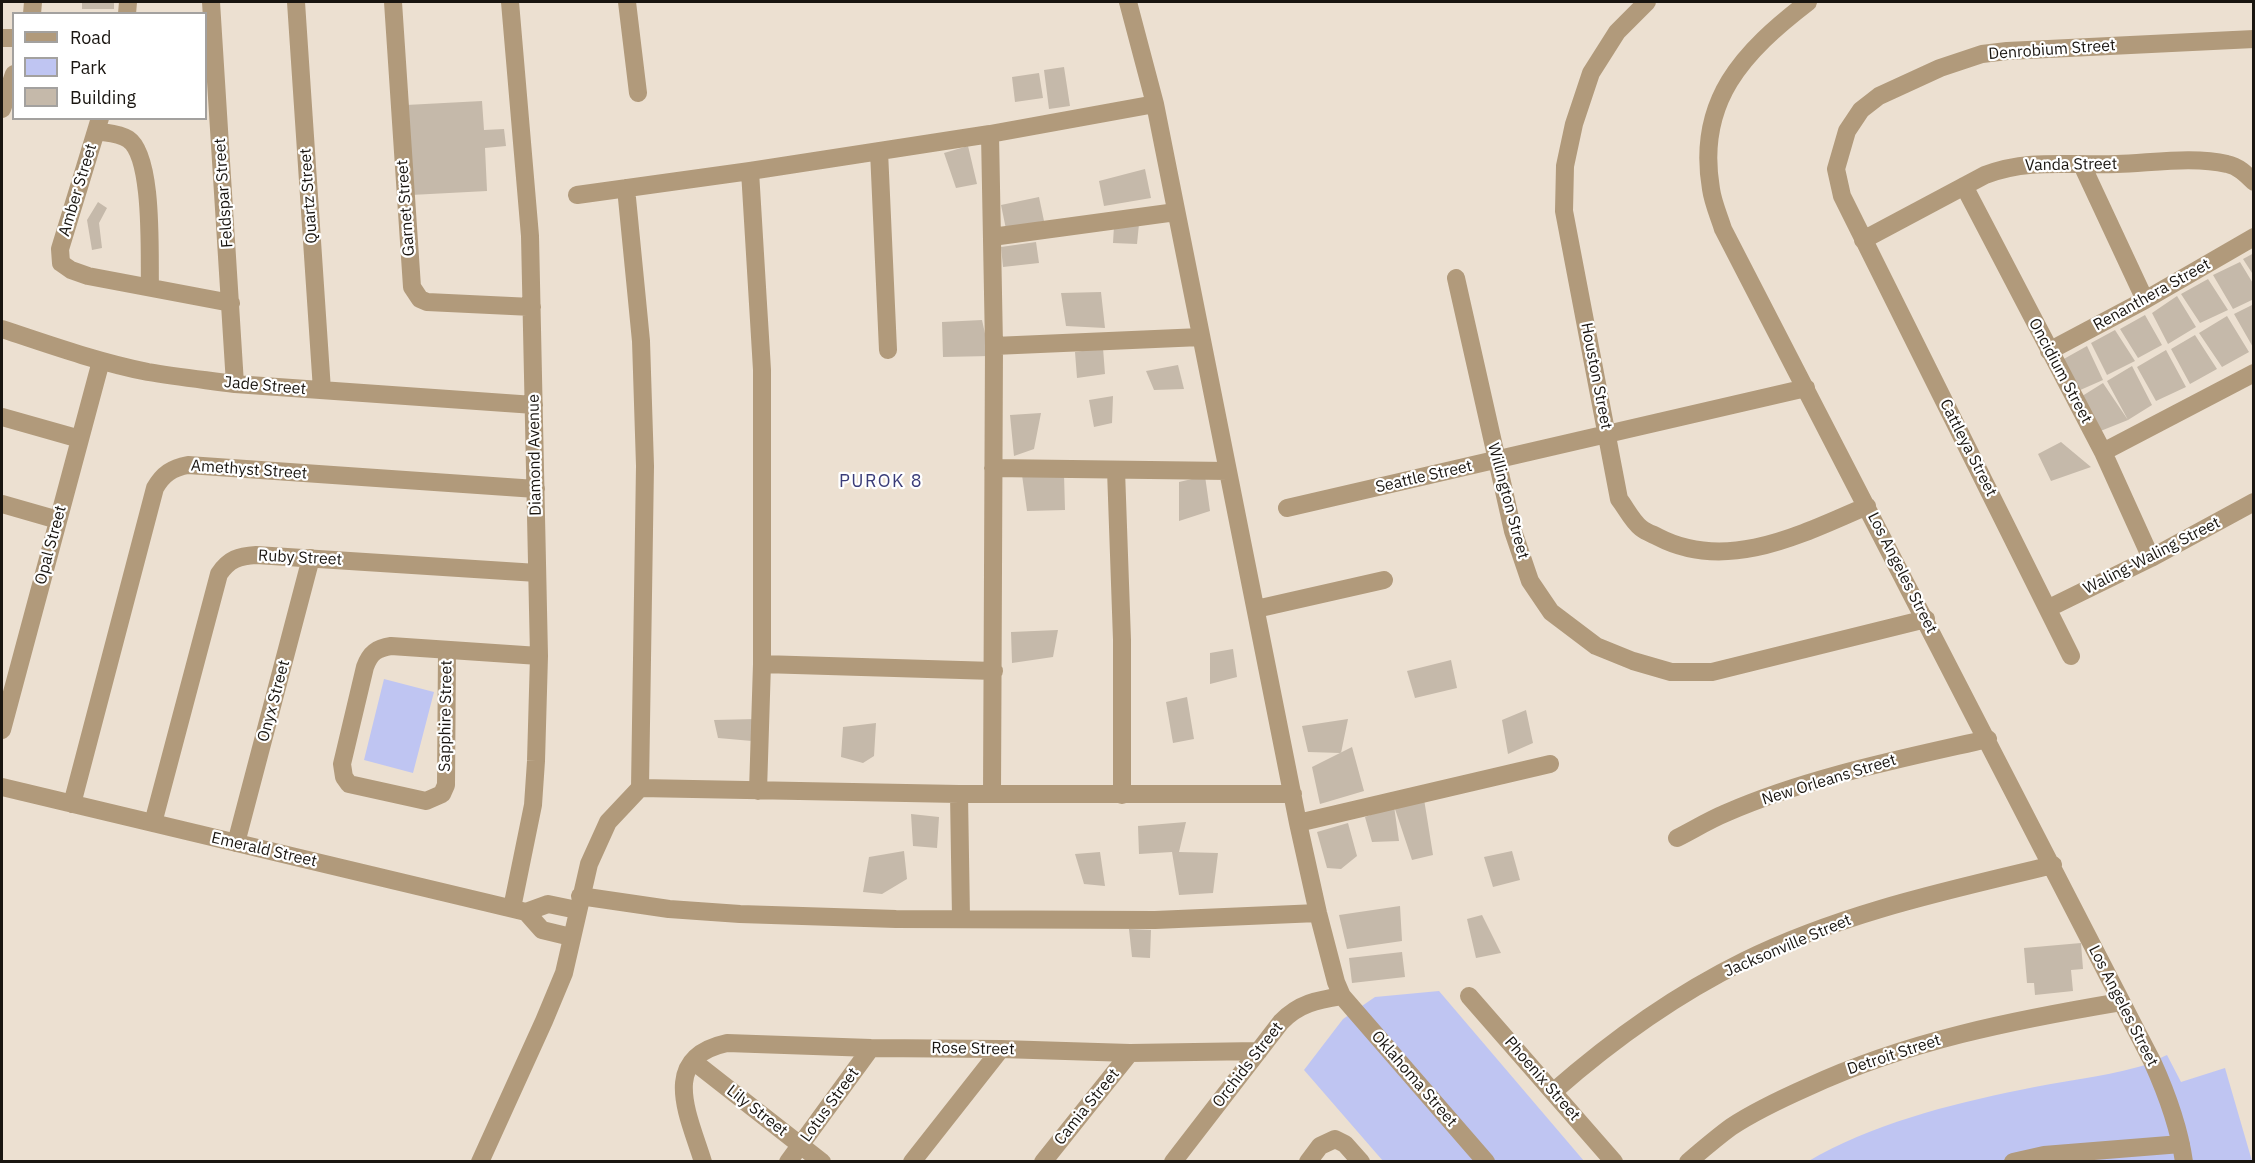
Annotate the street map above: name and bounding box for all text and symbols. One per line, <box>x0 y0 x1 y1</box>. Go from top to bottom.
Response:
legend <box>12 12 207 120</box>
text: Road <box>70 26 111 49</box>
street label: Denrobium Street <box>1988 36 2116 64</box>
text: Park <box>70 56 106 79</box>
text: Building <box>70 86 136 109</box>
street label: Feldspar Street <box>211 137 237 249</box>
street label: Amber Street <box>55 141 101 239</box>
street label: Quartz Street <box>296 148 322 244</box>
street label: Vanda Street <box>2025 155 2117 175</box>
street label: Garnet Street <box>393 159 419 257</box>
street label: Renanthera Street <box>2090 255 2214 335</box>
street label: Oncidium Street <box>2024 315 2096 427</box>
street label: Houston Street <box>1576 321 1616 431</box>
street label: Jade Street <box>223 373 307 399</box>
street label: Diamond Avenue <box>524 394 546 516</box>
street label: Cattleya Street <box>1935 396 2001 500</box>
street label: Willington Street <box>1483 441 1533 561</box>
street label: Amethyst Street <box>190 456 308 484</box>
street label: Seattle Street <box>1374 457 1474 497</box>
district label: PUROK 8 <box>839 471 923 493</box>
street label: Opal Street <box>31 503 71 587</box>
street label: Los Angeles Street <box>1863 509 1941 637</box>
street label: Waling-Waling Street <box>2080 513 2224 599</box>
street label: Ruby Street <box>257 546 343 570</box>
street label: Onyx Street <box>254 658 294 744</box>
street label: Sapphire Street <box>435 660 457 772</box>
street label: New Orleans Street <box>1759 750 1899 810</box>
street label: Emerald Street <box>209 829 319 871</box>
street label: Jacksonville Street <box>1722 911 1854 981</box>
street label: Los Angeles Street <box>2084 942 2162 1070</box>
street label: Orchids Street <box>1209 1019 1287 1111</box>
street label: Oklahoma Street <box>1367 1027 1461 1131</box>
street label: Detroit Street <box>1845 1031 1943 1079</box>
street label: Phoenix Street <box>1500 1033 1584 1125</box>
street label: Rose Street <box>931 1039 1015 1059</box>
street label: Lotus Street <box>797 1064 863 1146</box>
street label: Camia Street <box>1050 1065 1124 1149</box>
street label: Lily Street <box>723 1081 791 1141</box>

